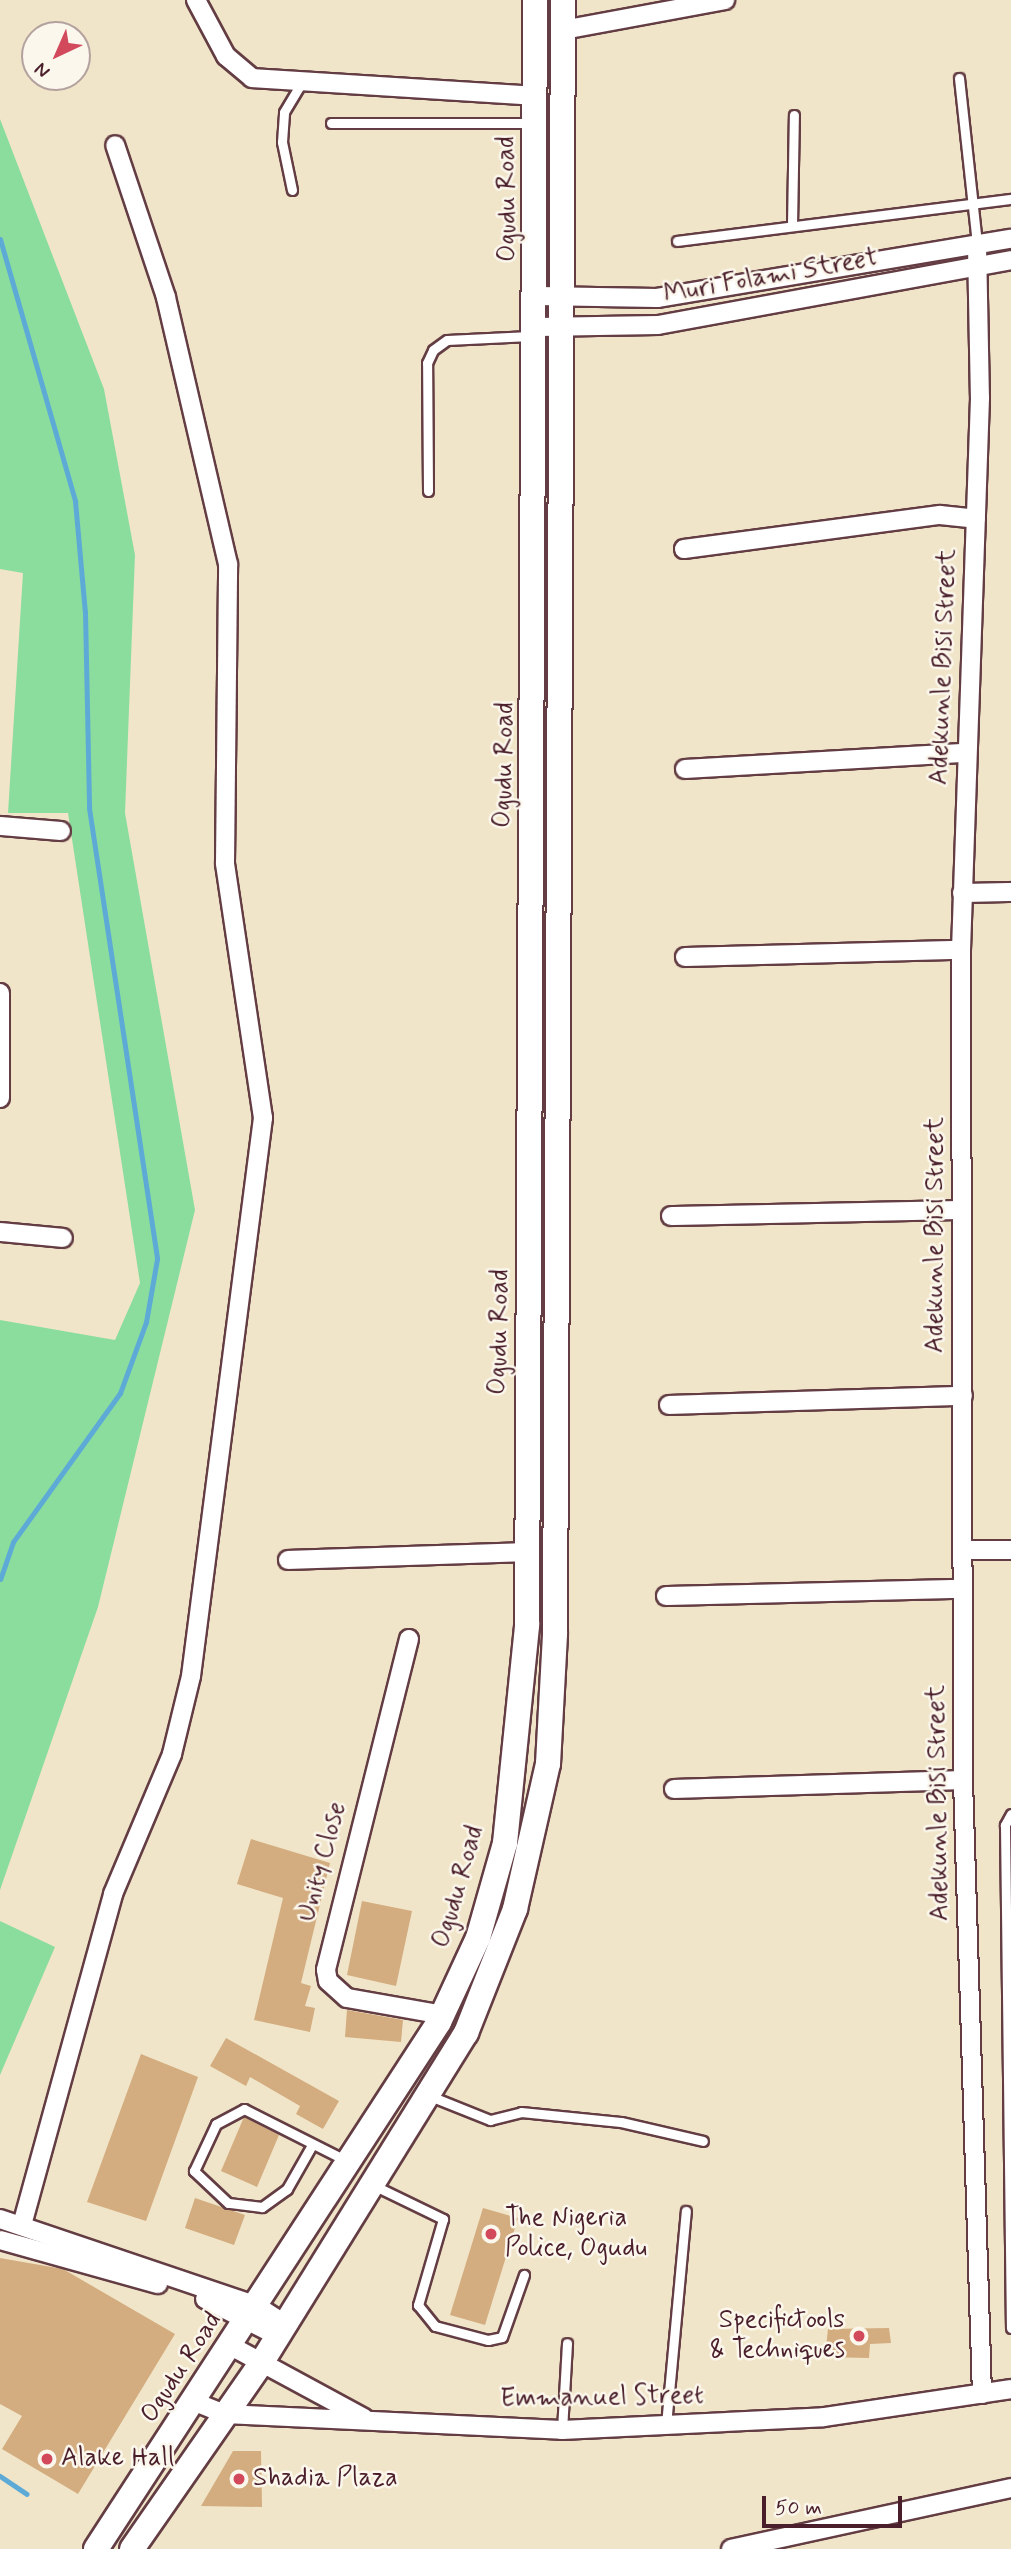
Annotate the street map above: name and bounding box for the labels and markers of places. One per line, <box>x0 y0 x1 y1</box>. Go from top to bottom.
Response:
place label: The Nigeria Police, Ogudu <box>505 2203 645 2264</box>
marker: The Nigeria Police, Ogudu <box>483 2226 499 2242</box>
place label: Specifictools & Techniques <box>710 2305 845 2366</box>
marker: Specifictools & Techniques <box>851 2328 867 2344</box>
place label: Alake Hall <box>61 2443 173 2475</box>
marker: Alake Hall <box>39 2451 55 2467</box>
place label: Shadia Plaza <box>253 2463 398 2495</box>
marker: Shadia Plaza <box>231 2471 247 2487</box>

